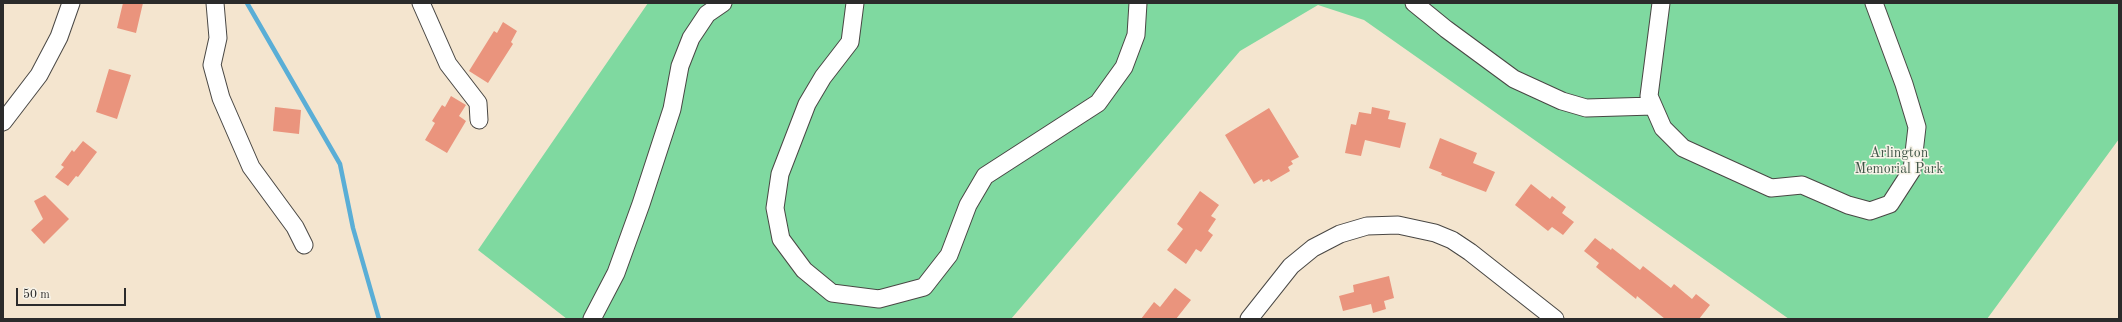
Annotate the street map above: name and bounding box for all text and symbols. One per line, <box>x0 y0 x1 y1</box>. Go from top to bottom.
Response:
park label: Arlington Memorial Park <box>1854 145 1944 178</box>
scale bar <box>18 280 128 306</box>
text: 50 m <box>23 289 50 301</box>

